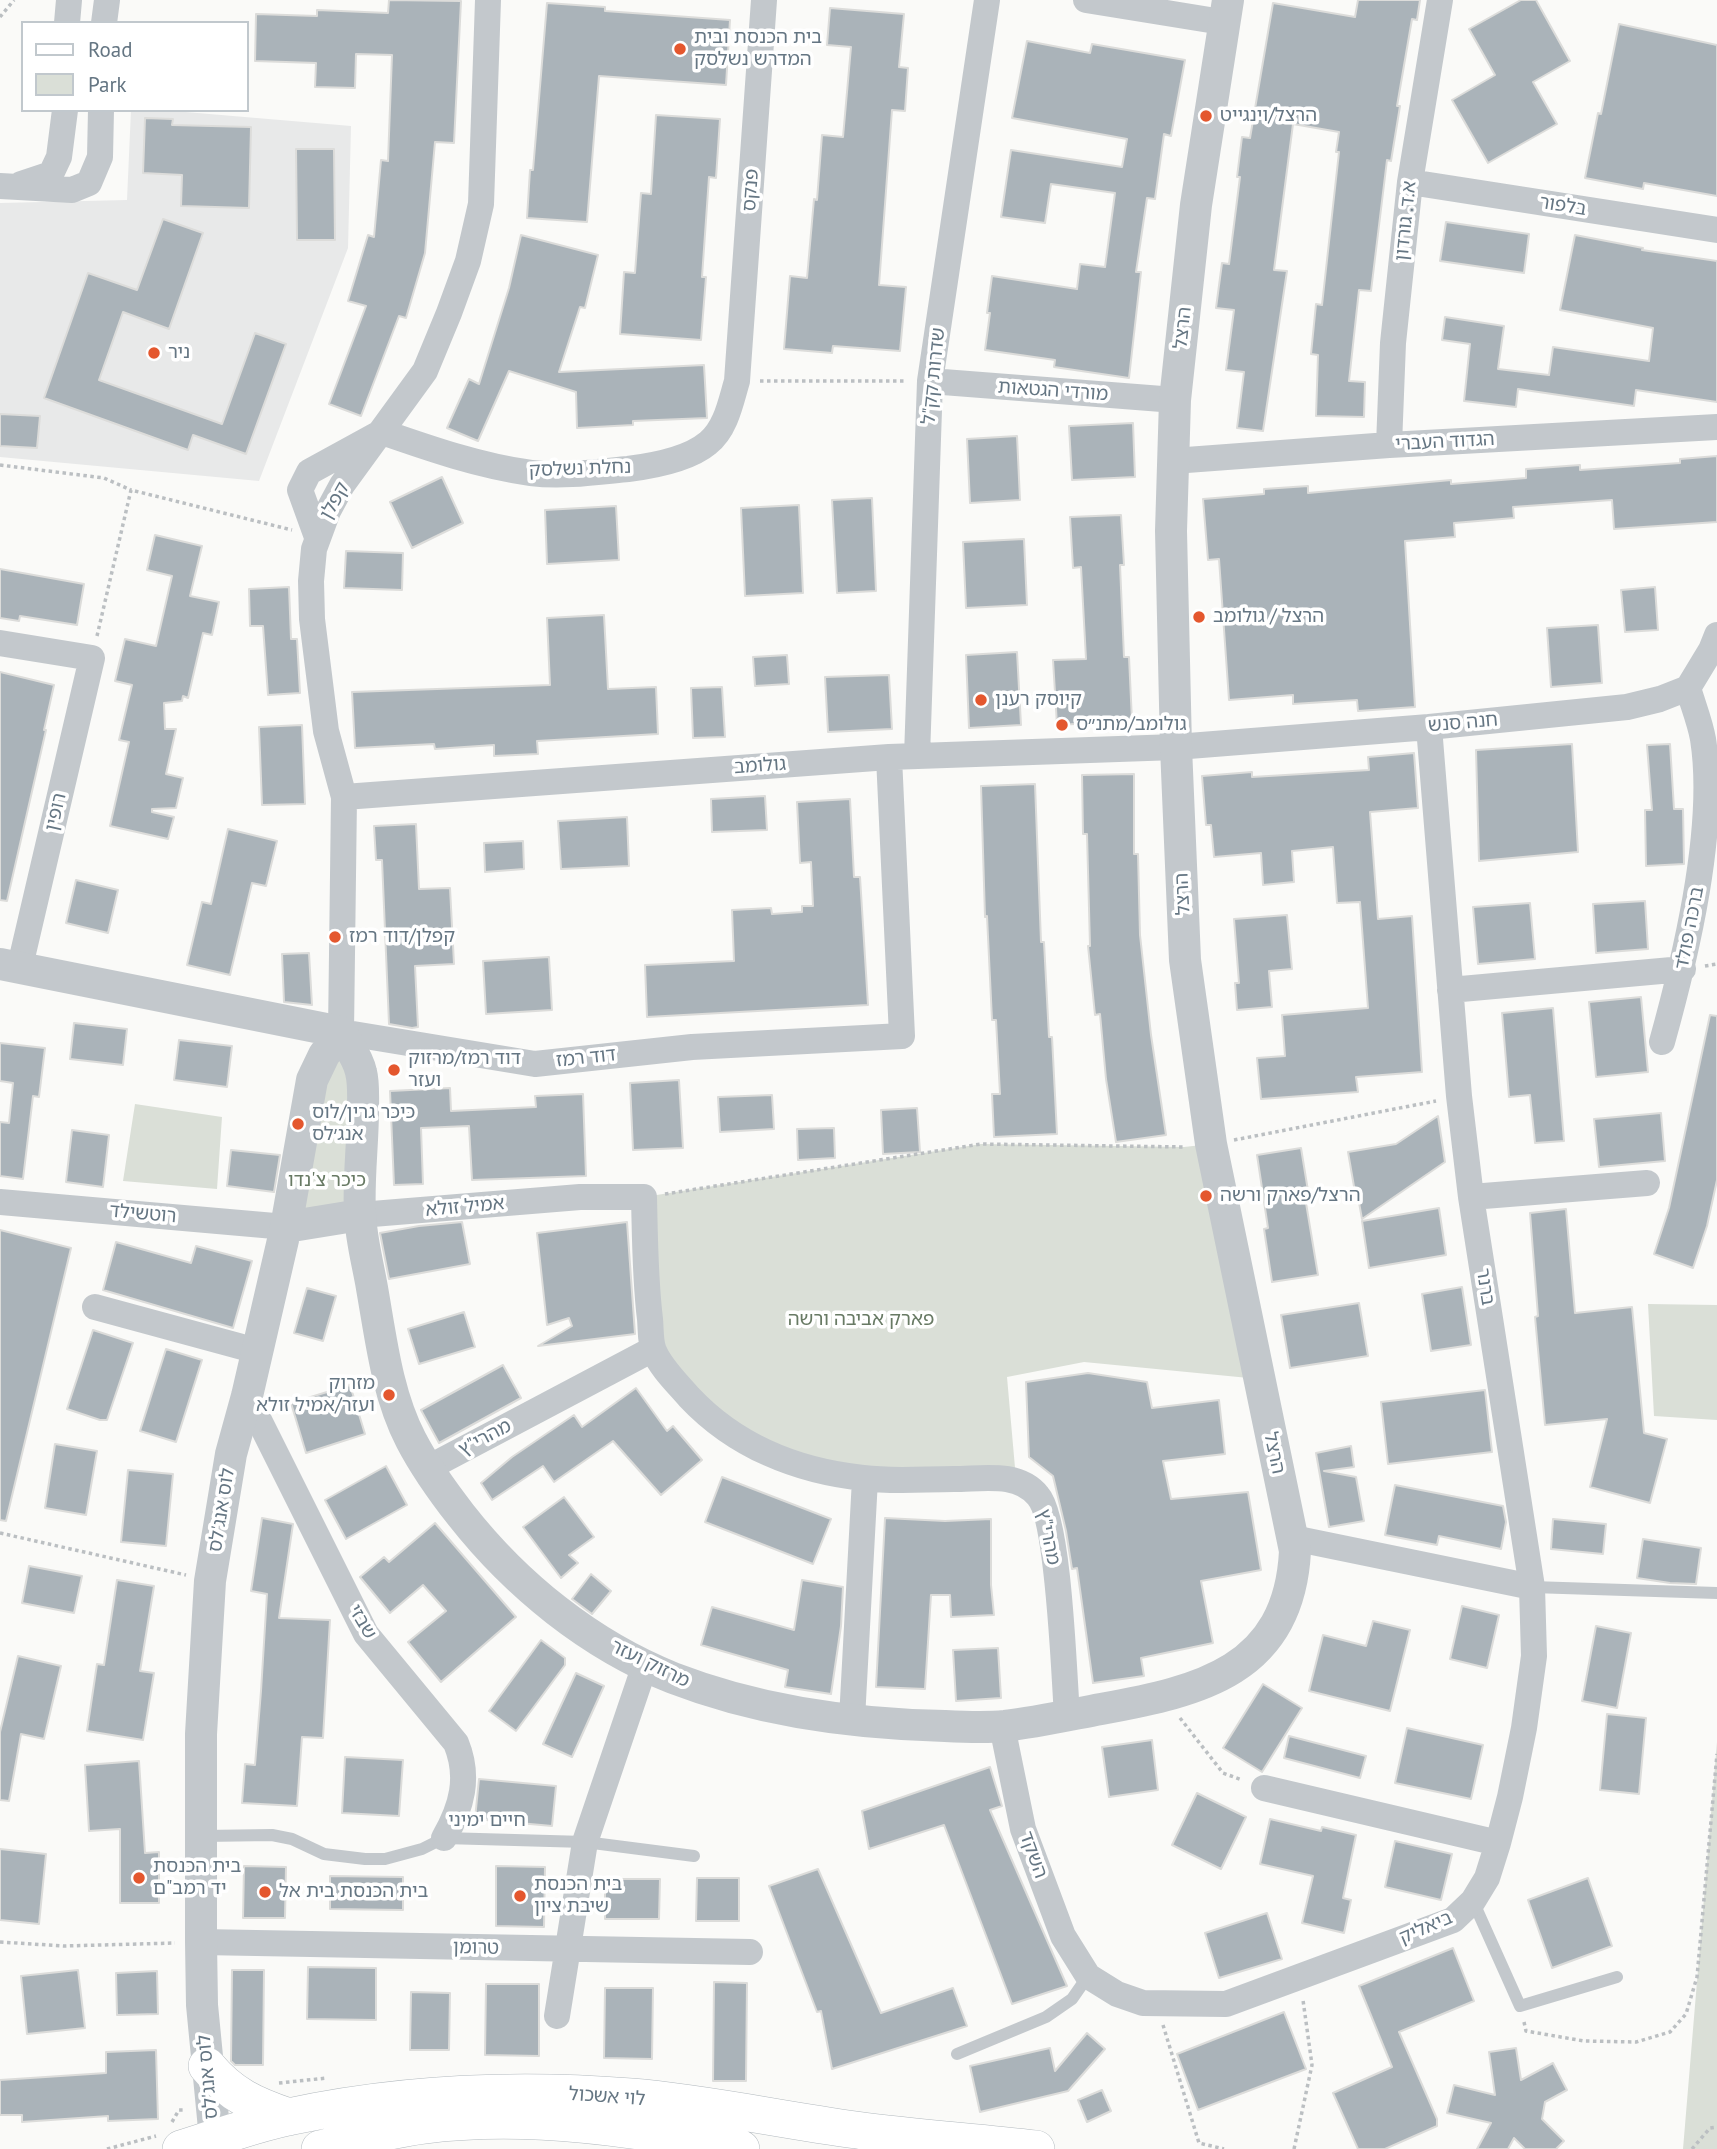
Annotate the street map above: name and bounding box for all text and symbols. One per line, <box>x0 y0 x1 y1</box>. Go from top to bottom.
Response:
legend <box>21 21 248 112</box>
place label: בית הכנסת ובית המדרש נשלסק <box>694 27 822 71</box>
text: Road <box>88 36 132 63</box>
marker: בית הכנסת ובית המדרש נשלסק <box>672 41 688 57</box>
text: Park <box>88 71 127 98</box>
place label: הרצל/וינגייט <box>1220 105 1317 127</box>
marker: הרצל/וינגייט <box>1198 108 1214 124</box>
street label: פנקס <box>738 168 764 212</box>
street label: א.ד. גורדון <box>1390 180 1422 262</box>
street label: בלפור <box>1538 191 1588 221</box>
street label: הרצל <box>1169 306 1197 350</box>
street label: שדרות קק"ל <box>918 326 950 426</box>
place label: ניר <box>168 342 190 364</box>
marker: ניר <box>146 345 162 361</box>
street label: מורדי הגטאות <box>997 376 1109 406</box>
street label: הגדוד העברי <box>1395 428 1495 456</box>
street label: נחלת נשלסק <box>528 456 632 482</box>
street label: קפלן <box>315 478 355 524</box>
place label: הרצל / גולומב <box>1213 606 1324 628</box>
marker: הרצל / גולומב <box>1191 609 1207 625</box>
place label: קיוסק רענן <box>995 689 1082 711</box>
marker: קיוסק רענן <box>973 692 989 708</box>
street label: חנה סנש <box>1427 709 1499 737</box>
place label: גולומב/מתנ״ס <box>1076 714 1187 736</box>
marker: גולומב/מתנ״ס <box>1054 717 1070 733</box>
street label: גולומב <box>733 753 787 779</box>
street label: רופין <box>41 791 71 833</box>
street label: הרצל <box>1171 872 1195 916</box>
street label: ברכה פולד <box>1671 885 1709 971</box>
place label: קפלן/דוד רמז <box>349 926 455 948</box>
marker: קפלן/דוד רמז <box>327 929 343 945</box>
street label: דוד רמז <box>555 1044 617 1072</box>
place label: דוד רמז/מרזוק ועזר <box>408 1048 521 1092</box>
marker: דוד רמז/מרזוק ועזר <box>386 1062 402 1078</box>
place label: כיכר גרין/לוס אנג׳לס <box>312 1102 415 1146</box>
marker: כיכר גרין/לוס אנג׳לס <box>290 1116 306 1132</box>
park label: כיכר צ'נדו <box>288 1170 366 1192</box>
place label: הרצל/פארק ורשה <box>1220 1185 1361 1207</box>
marker: הרצל/פארק ורשה <box>1198 1188 1214 1204</box>
street label: אמיל זולא <box>425 1192 505 1222</box>
street label: רוטשילד <box>109 1200 177 1228</box>
street label: ברנר <box>1471 1267 1499 1307</box>
park label: פארק אביבה ורשה <box>788 1309 934 1331</box>
place label: מזרוק ועזר/אמיל זולא <box>256 1373 375 1417</box>
marker: מזרוק ועזר/אמיל זולא <box>381 1387 397 1403</box>
street label: מהרי"ץ <box>455 1415 515 1461</box>
street label: הרצל <box>1258 1430 1290 1476</box>
street label: לוס אנג'לס <box>204 1466 240 1554</box>
street label: מהרי"ץ <box>1031 1507 1065 1567</box>
street label: שבזי <box>343 1601 381 1643</box>
street label: מרזוק ועזר <box>607 1635 693 1693</box>
street label: חיים ימיני <box>448 1810 526 1832</box>
street label: השקד <box>1014 1829 1052 1881</box>
place label: בית הכנסת יד רמב"ם <box>153 1856 241 1900</box>
marker: בית הכנסת יד רמב"ם <box>131 1870 147 1886</box>
place label: בית הכנסת שיבת ציון <box>534 1874 622 1918</box>
place label: בית הכנסת בית אל <box>279 1881 428 1903</box>
marker: בית הכנסת בית אל <box>257 1884 273 1900</box>
marker: בית הכנסת שיבת ציון <box>512 1888 528 1904</box>
street label: ביאליק <box>1396 1907 1456 1949</box>
street label: טרומן <box>453 1936 499 1960</box>
street label: לוס אנג'לס <box>193 2034 223 2120</box>
street label: לוי אשכול <box>568 2083 646 2111</box>

